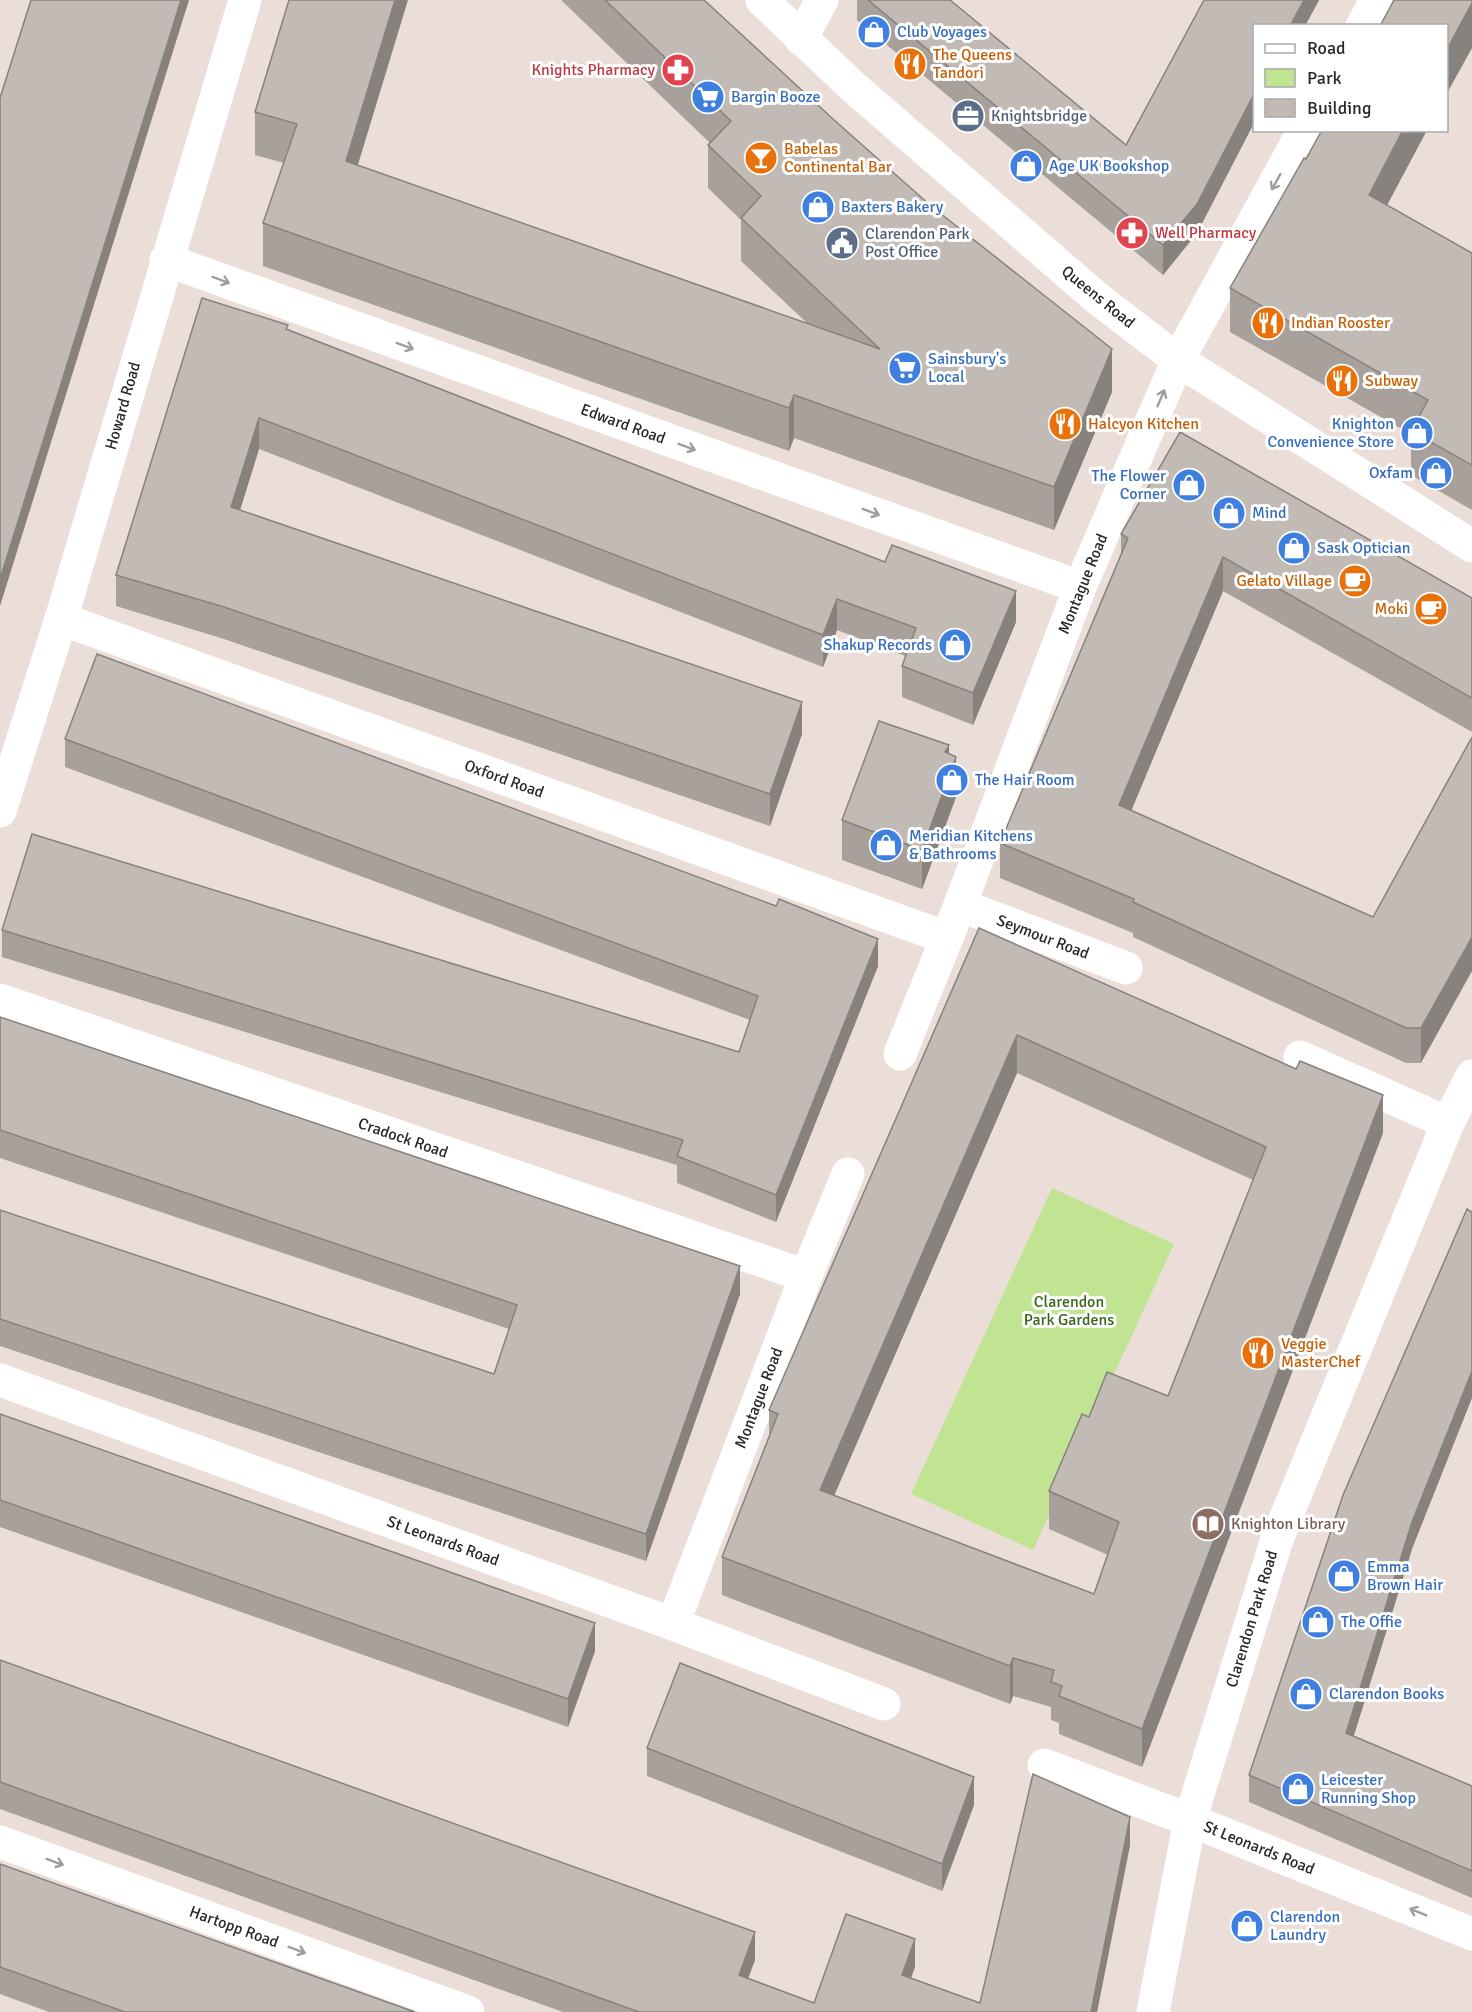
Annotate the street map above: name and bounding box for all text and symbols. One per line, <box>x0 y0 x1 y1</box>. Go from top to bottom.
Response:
shop icon: Club Voyages <box>856 14 892 50</box>
place label: Club Voyages <box>897 22 987 42</box>
legend <box>1253 24 1448 132</box>
text: Road <box>1307 37 1346 59</box>
place label: The Queens Tandori <box>933 45 1012 83</box>
restaurant icon: The Queens Tandori <box>892 46 928 82</box>
pharmacy icon: Knights Pharmacy <box>660 52 696 88</box>
place label: Knights Pharmacy <box>532 60 656 80</box>
text: Park <box>1307 67 1342 89</box>
supermarket icon: Bargin Booze <box>690 79 726 115</box>
place label: Bargin Booze <box>731 87 821 107</box>
text: Building <box>1307 97 1371 119</box>
office icon: Knightsbridge <box>950 98 986 134</box>
place label: Knightsbridge <box>991 106 1087 126</box>
place label: Babelas Continental Bar <box>784 139 892 177</box>
bar icon: Babelas Continental Bar <box>743 140 779 176</box>
shop icon: Age UK Bookshop <box>1008 148 1044 184</box>
place label: Age UK Bookshop <box>1049 156 1169 176</box>
one-way arrow <box>1270 173 1282 190</box>
shop icon: Baxters Bakery <box>800 189 836 225</box>
place label: Baxters Bakery <box>841 197 944 217</box>
pharmacy icon: Well Pharmacy <box>1114 215 1150 251</box>
place label: Well Pharmacy <box>1155 223 1257 243</box>
place label: Clarendon Park Post Office <box>865 224 970 262</box>
public building icon: Clarendon Park Post Office <box>824 225 860 261</box>
street label: Queens Road <box>1057 261 1139 333</box>
one-way arrow <box>211 276 230 287</box>
restaurant icon: Indian Rooster <box>1250 305 1286 341</box>
place label: Indian Rooster <box>1291 313 1390 333</box>
one-way arrow <box>395 341 413 352</box>
place label: Sainsbury's Local <box>928 349 1006 387</box>
supermarket icon: Sainsbury's Local <box>887 350 923 386</box>
street label: Howard Road <box>101 360 145 452</box>
restaurant icon: Subway <box>1324 363 1360 399</box>
place label: Subway <box>1365 371 1418 391</box>
one-way arrow <box>1157 389 1168 407</box>
street label: Edward Road <box>578 399 668 449</box>
restaurant icon: Halcyon Kitchen <box>1047 406 1083 442</box>
place label: Halcyon Kitchen <box>1088 414 1199 434</box>
place label: Knighton Convenience Store <box>1268 414 1394 452</box>
shop icon: Knighton Convenience Store <box>1399 415 1435 451</box>
one-way arrow <box>677 442 696 453</box>
shop icon: Oxfam <box>1418 455 1454 491</box>
place label: Oxfam <box>1369 463 1413 483</box>
place label: The Flower Corner <box>1092 466 1166 504</box>
shop icon: The Flower Corner <box>1171 467 1207 503</box>
shop icon: Mind <box>1211 495 1247 531</box>
place label: Mind <box>1252 503 1286 523</box>
one-way arrow <box>861 508 880 519</box>
shop icon: Sask Optician <box>1276 530 1312 566</box>
street label: Montague Road <box>1054 531 1112 637</box>
place label: Sask Optician <box>1317 538 1411 558</box>
cafe icon: Gelato Village <box>1337 563 1373 599</box>
place label: Gelato Village <box>1236 571 1332 591</box>
cafe icon: Moki <box>1413 591 1449 627</box>
place label: Moki <box>1375 599 1408 619</box>
shop icon: Shakup Records <box>937 627 973 663</box>
place label: Shakup Records <box>823 635 932 655</box>
street label: Oxford Road <box>461 755 547 803</box>
shop icon: The Hair Room <box>934 762 970 798</box>
place label: The Hair Room <box>975 770 1075 790</box>
place label: Meridian Kitchens & Bathrooms <box>909 826 1033 864</box>
shop icon: Meridian Kitchens & Bathrooms <box>868 827 904 863</box>
street label: Seymour Road <box>994 910 1092 964</box>
street label: Cradock Road <box>355 1113 451 1163</box>
park label: Clarendon Park Gardens <box>1024 1292 1114 1330</box>
place label: Veggie MasterChef <box>1281 1334 1361 1372</box>
restaurant icon: Veggie MasterChef <box>1240 1335 1276 1371</box>
street label: Montague Road <box>731 1345 787 1451</box>
library icon: Knighton Library <box>1190 1506 1226 1542</box>
street label: St Leonards Road <box>384 1511 502 1571</box>
place label: Knighton Library <box>1231 1514 1346 1534</box>
street label: Clarendon Park Road <box>1222 1548 1282 1690</box>
place label: Emma Brown Hair <box>1367 1557 1443 1595</box>
shop icon: Emma Brown Hair <box>1326 1558 1362 1594</box>
shop icon: The Offie <box>1300 1604 1336 1640</box>
place label: The Offie <box>1341 1612 1402 1632</box>
shop icon: Clarendon Books <box>1288 1676 1324 1712</box>
place label: Clarendon Books <box>1329 1684 1444 1704</box>
place label: Leicester Running Shop <box>1321 1770 1416 1808</box>
shop icon: Leicester Running Shop <box>1280 1771 1316 1807</box>
street label: St Leonards Road <box>1200 1817 1318 1879</box>
one-way arrow <box>45 1858 64 1869</box>
street label: Hartopp Road <box>187 1902 281 1952</box>
one-way arrow <box>1409 1906 1427 1917</box>
place label: Clarendon Laundry <box>1270 1907 1340 1945</box>
shop icon: Clarendon Laundry <box>1229 1908 1265 1944</box>
one-way arrow <box>288 1946 306 1957</box>

